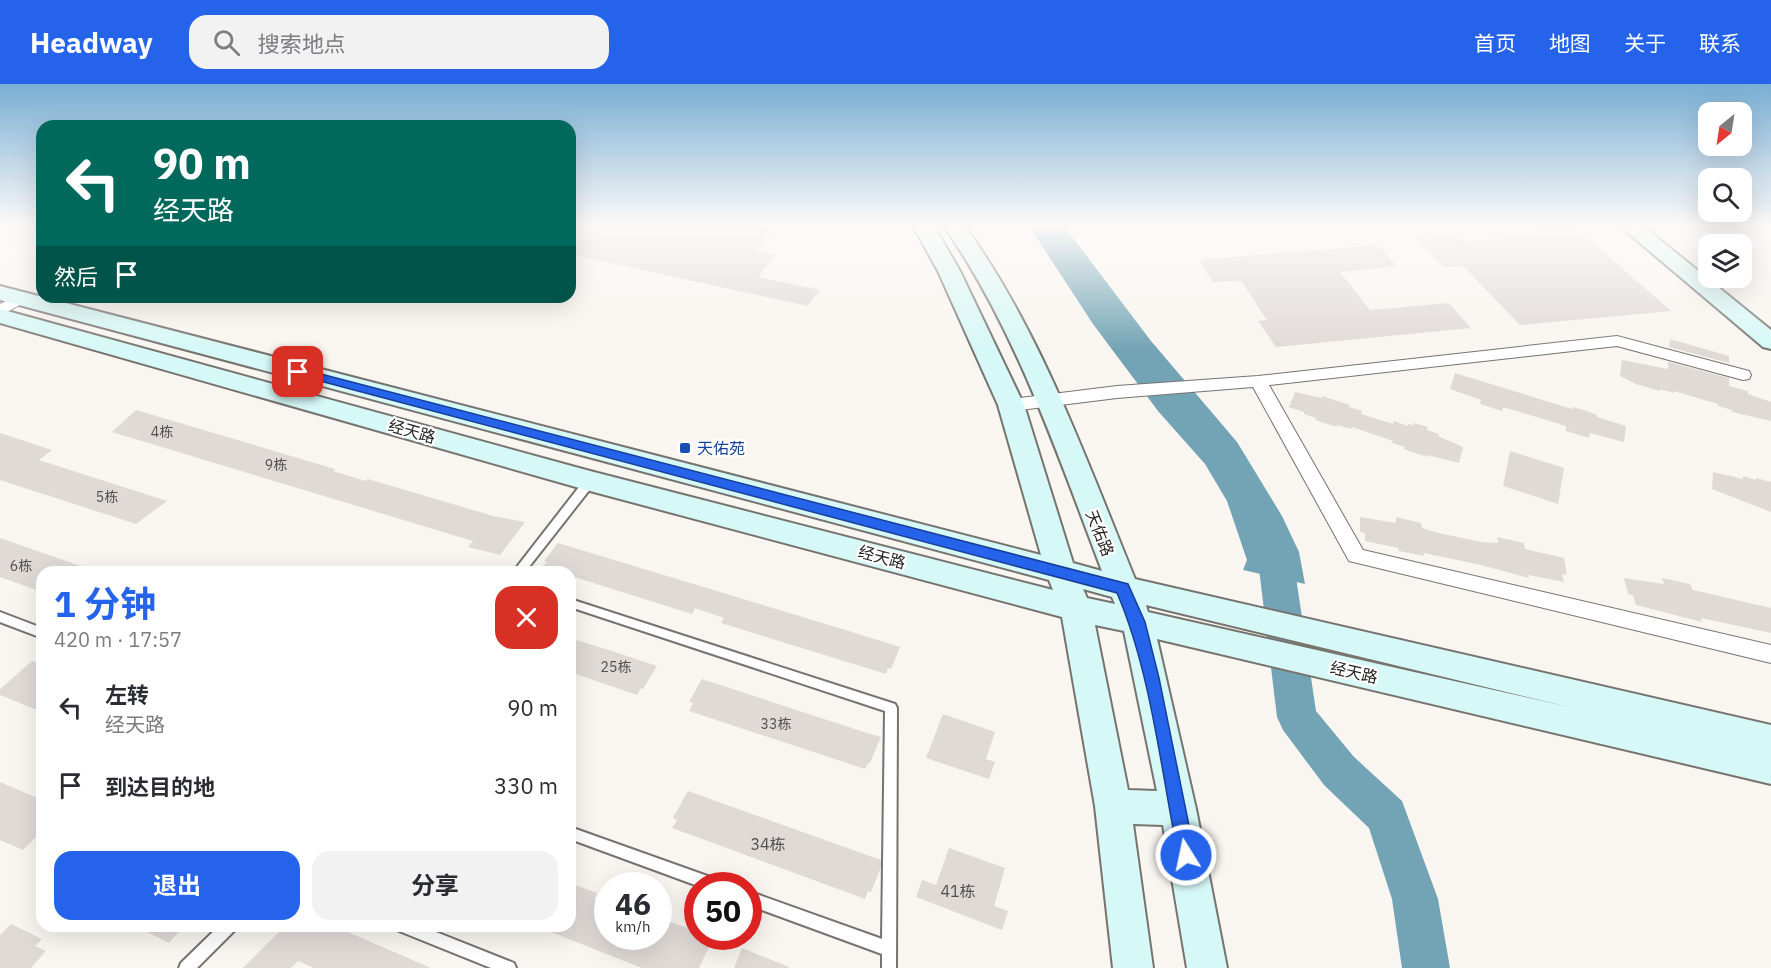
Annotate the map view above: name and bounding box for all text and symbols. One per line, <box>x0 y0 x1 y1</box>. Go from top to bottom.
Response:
search box <box>189 15 609 69</box>
text: Headway <box>30 24 153 61</box>
icon: search <box>210 26 243 59</box>
text: 搜索地点 <box>258 29 346 58</box>
text: 首页 <box>1474 29 1516 57</box>
text: 地图 <box>1549 29 1591 57</box>
text: 关于 <box>1624 29 1666 57</box>
text: 联系 <box>1699 29 1741 57</box>
north arrow <box>1698 102 1752 156</box>
map controls <box>1698 102 1752 288</box>
text: 90 m <box>153 136 251 191</box>
icon: left <box>54 144 132 222</box>
button: search <box>1698 168 1752 222</box>
text: 经天路 <box>153 192 234 227</box>
button: layers <box>1698 234 1752 288</box>
icon: arrive <box>110 258 143 291</box>
text: 然后 <box>54 262 98 291</box>
pin <box>272 346 323 397</box>
icon: arrive <box>281 355 314 388</box>
street label: 经天路 <box>386 415 438 447</box>
house number: 4栋 <box>151 423 173 441</box>
place label: 天佑苑 <box>697 438 745 458</box>
marker: 天佑苑 <box>678 441 692 455</box>
house number: 9栋 <box>265 456 287 474</box>
house number: 5栋 <box>96 488 118 506</box>
street label: 天佑路 <box>1082 507 1118 559</box>
street label: 经天路 <box>856 541 908 573</box>
house number: 6栋 <box>10 557 32 575</box>
text: 1 分钟 <box>54 580 156 627</box>
button: close <box>495 586 558 649</box>
text: 420 m · 17:57 <box>54 626 182 653</box>
street label: 经天路 <box>1328 657 1380 687</box>
house number: 25栋 <box>601 658 631 676</box>
text: 左转 <box>105 680 149 709</box>
icon: left <box>54 691 87 724</box>
text: 90 m <box>507 693 558 722</box>
text: 经天路 <box>105 711 165 738</box>
house number: 33栋 <box>761 715 791 733</box>
icon: arrive <box>54 769 87 802</box>
text: 330 m <box>494 771 558 800</box>
text: 到达目的地 <box>105 772 215 801</box>
position arrow <box>1154 823 1218 887</box>
house number: 34栋 <box>750 834 786 854</box>
button: 退出 <box>54 851 300 920</box>
button: 分享 <box>312 851 558 920</box>
speed limit sign: 50 <box>684 872 762 950</box>
house number: 41栋 <box>940 881 976 901</box>
text: 46 <box>615 884 651 923</box>
text: km/h <box>615 917 651 936</box>

